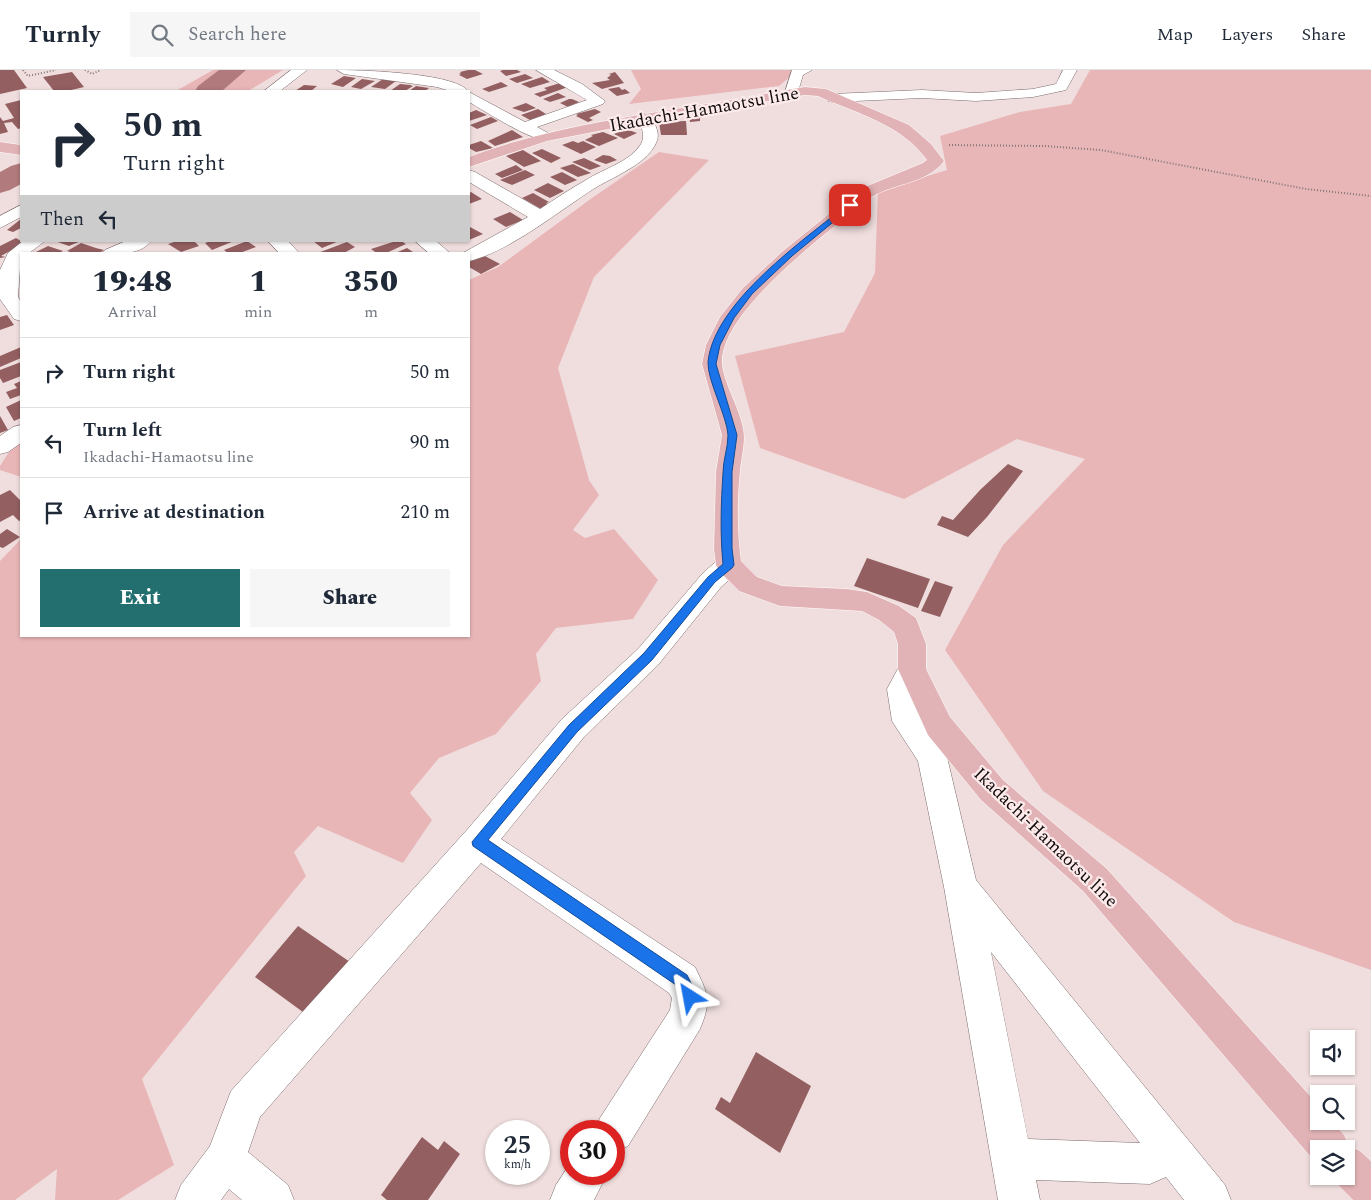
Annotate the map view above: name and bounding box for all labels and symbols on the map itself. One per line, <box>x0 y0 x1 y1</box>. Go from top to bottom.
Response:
street label: Ikadachi-Hamaotsu line <box>607 80 801 139</box>
pin <box>829 184 871 226</box>
street label: Ikadachi-Hamaotsu line <box>967 761 1124 914</box>
position arrow <box>663 970 715 1022</box>
speed limit sign: 30 <box>560 1120 625 1185</box>

